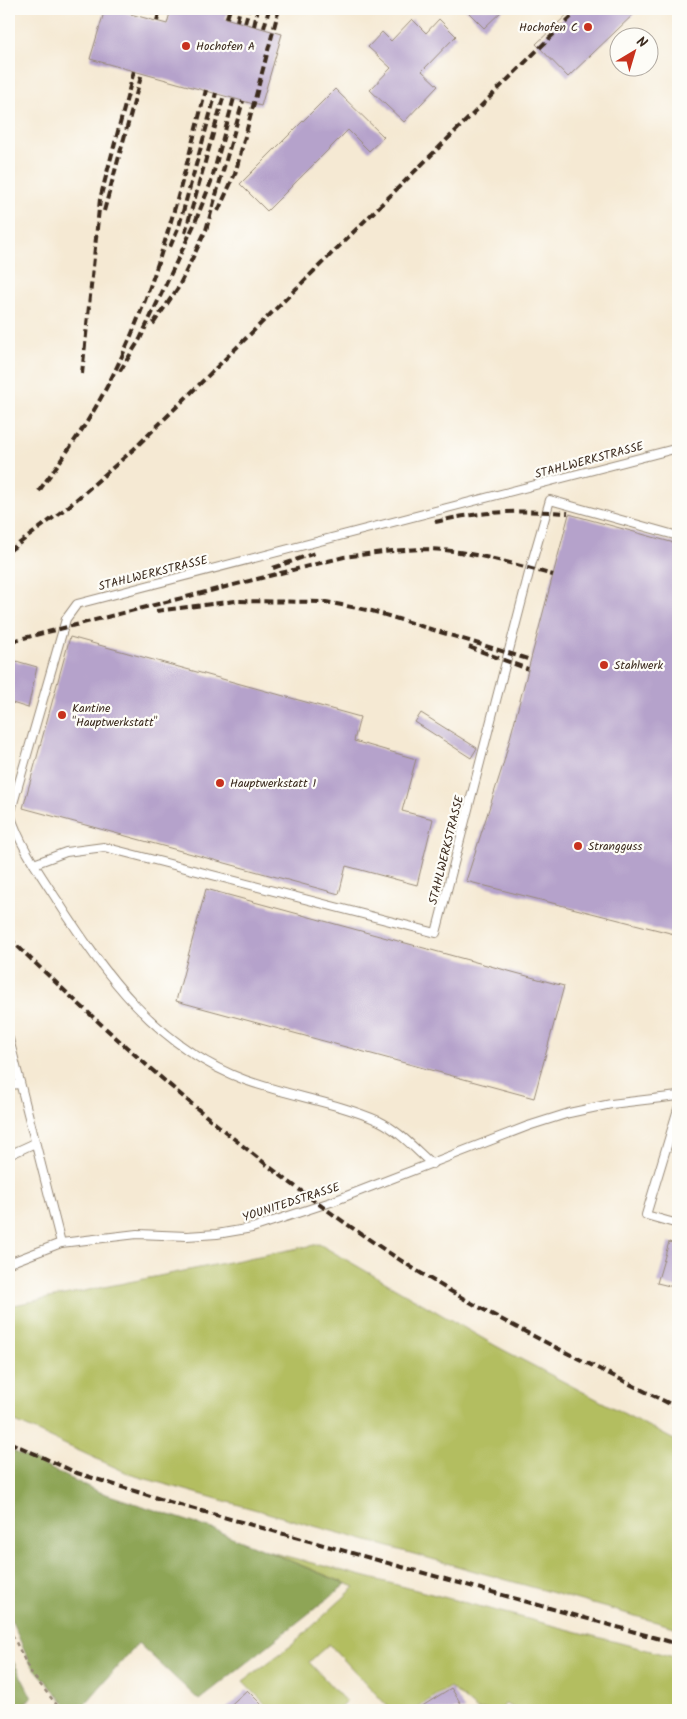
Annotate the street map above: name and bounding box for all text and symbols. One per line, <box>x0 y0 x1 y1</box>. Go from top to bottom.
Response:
place label: Hochofen C <box>519 18 578 37</box>
marker: Hochofen C <box>582 21 594 33</box>
north arrow <box>610 28 660 78</box>
text: N <box>631 31 652 54</box>
place label: Hochofen A <box>196 37 255 56</box>
marker: Hochofen A <box>180 40 192 52</box>
street label: STAHLWERKSTRASSE <box>533 437 647 484</box>
street label: STAHLWERKSTRASSE <box>96 550 211 596</box>
place label: Stahlwerk <box>614 656 663 675</box>
marker: Stahlwerk <box>598 659 610 671</box>
place label: Kantine "Hauptwerkstatt" <box>72 699 158 732</box>
marker: Kantine "Hauptwerkstatt" <box>56 709 68 721</box>
place label: Hauptwerkstatt 1 <box>230 774 316 793</box>
marker: Hauptwerkstatt 1 <box>214 777 226 789</box>
street label: STAHLWERKSTRASSE <box>424 793 469 907</box>
place label: Strangguss <box>588 837 642 856</box>
marker: Strangguss <box>572 840 584 852</box>
street label: YOUNITEDSTRASSE <box>240 1177 343 1227</box>

